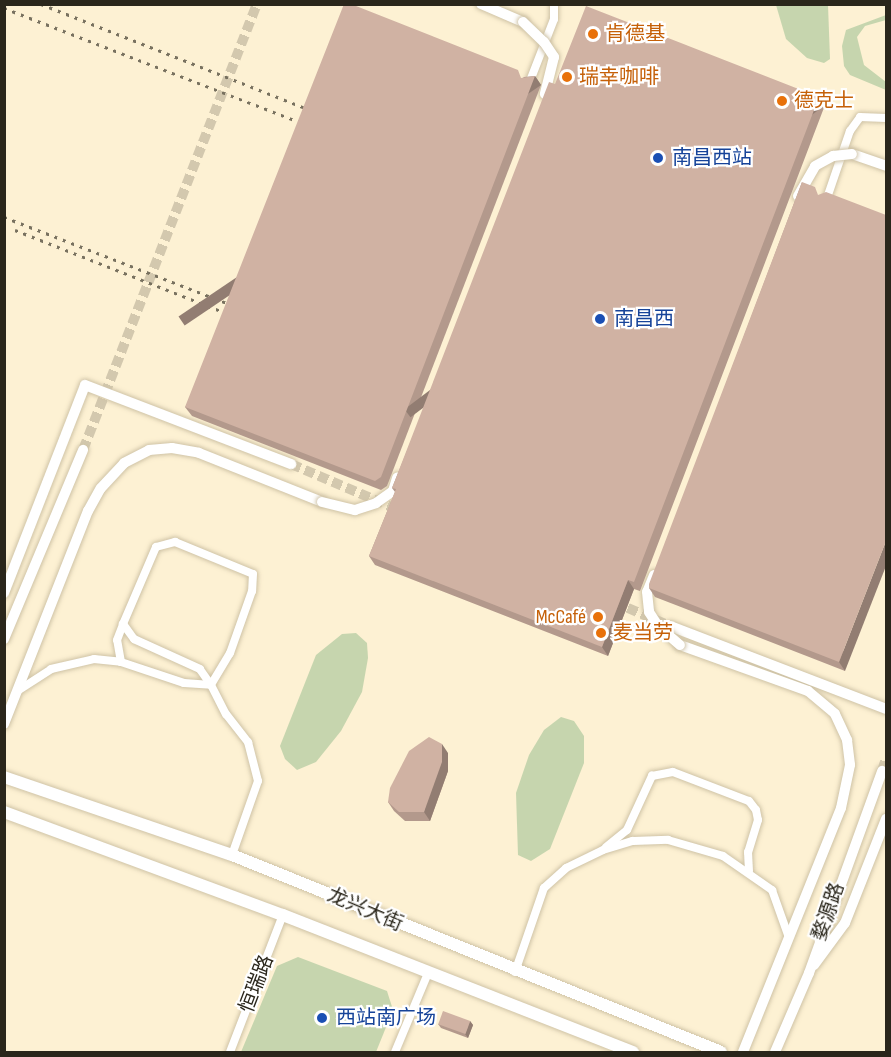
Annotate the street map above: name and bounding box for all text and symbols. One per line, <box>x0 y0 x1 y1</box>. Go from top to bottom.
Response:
place label: 肯德基 <box>605 22 665 46</box>
marker: 肯德基 <box>586 27 600 41</box>
place label: 瑞幸咖啡 <box>579 65 659 89</box>
marker: 瑞幸咖啡 <box>560 70 574 84</box>
place label: 德克士 <box>794 89 854 113</box>
marker: 德克士 <box>775 94 789 108</box>
place label: 南昌西站 <box>672 146 752 170</box>
marker: 南昌西站 <box>649 149 667 167</box>
place label: 南昌西 <box>614 307 674 331</box>
marker: 南昌西 <box>591 310 609 328</box>
place label: McCafé <box>536 605 586 629</box>
marker: McCafé <box>591 610 605 624</box>
place label: 麦当劳 <box>613 621 673 645</box>
marker: 麦当劳 <box>594 626 608 640</box>
street label: 婺源路 <box>808 880 850 944</box>
street label: 龙兴大街 <box>323 883 407 937</box>
street label: 恒瑞路 <box>235 952 279 1016</box>
place label: 西站南广场 <box>336 1006 436 1030</box>
marker: 西站南广场 <box>313 1009 331 1027</box>

